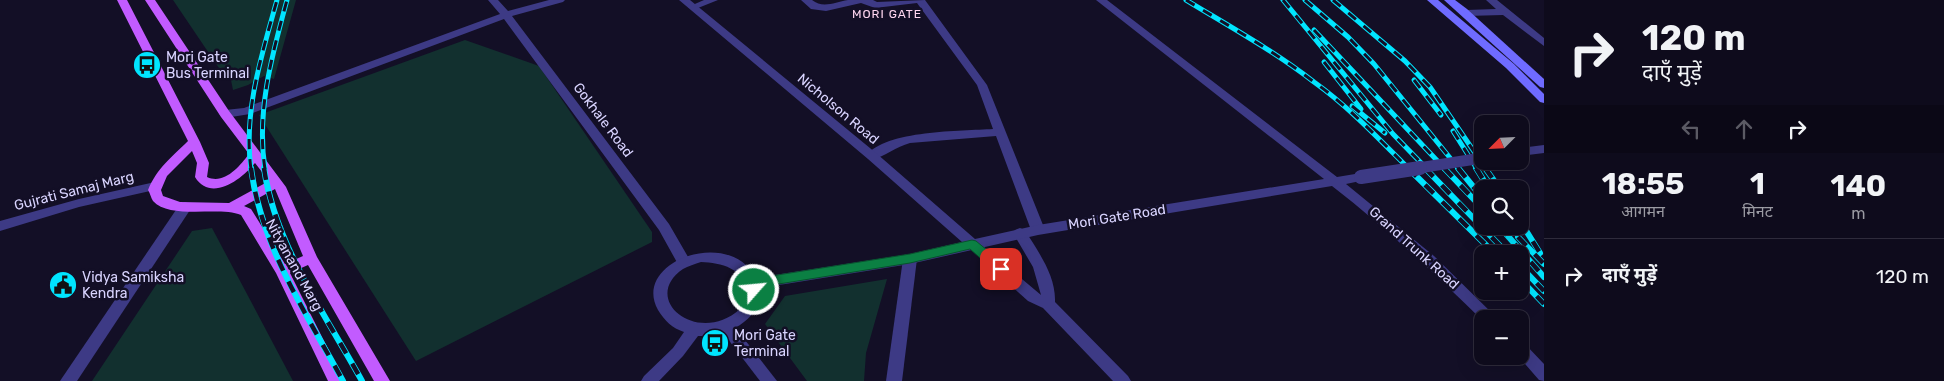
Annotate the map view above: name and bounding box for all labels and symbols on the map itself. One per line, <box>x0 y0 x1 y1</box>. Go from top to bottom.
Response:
district label: MORI GATE <box>852 7 922 21</box>
place label: Mori Gate Bus Terminal <box>166 49 249 82</box>
bus stop icon: Mori Gate Bus Terminal <box>132 50 162 80</box>
street label: Nicholson Road <box>794 70 882 148</box>
street label: Gokhale Road <box>569 79 637 161</box>
north arrow <box>1474 115 1529 170</box>
street label: Gujrati Samaj Marg <box>12 168 136 214</box>
street label: Mori Gate Road <box>1067 201 1167 233</box>
street label: Grand Trunk Road <box>1365 203 1463 293</box>
street label: Nityanand Marg <box>262 216 326 314</box>
pin <box>980 248 1022 290</box>
position arrow <box>727 263 779 315</box>
place label: Vidya Samiksha Kendra <box>82 269 184 302</box>
public building icon: Vidya Samiksha Kendra <box>48 270 78 300</box>
place label: Mori Gate Terminal <box>734 327 796 360</box>
bus stop icon: Mori Gate Terminal <box>700 328 730 358</box>

